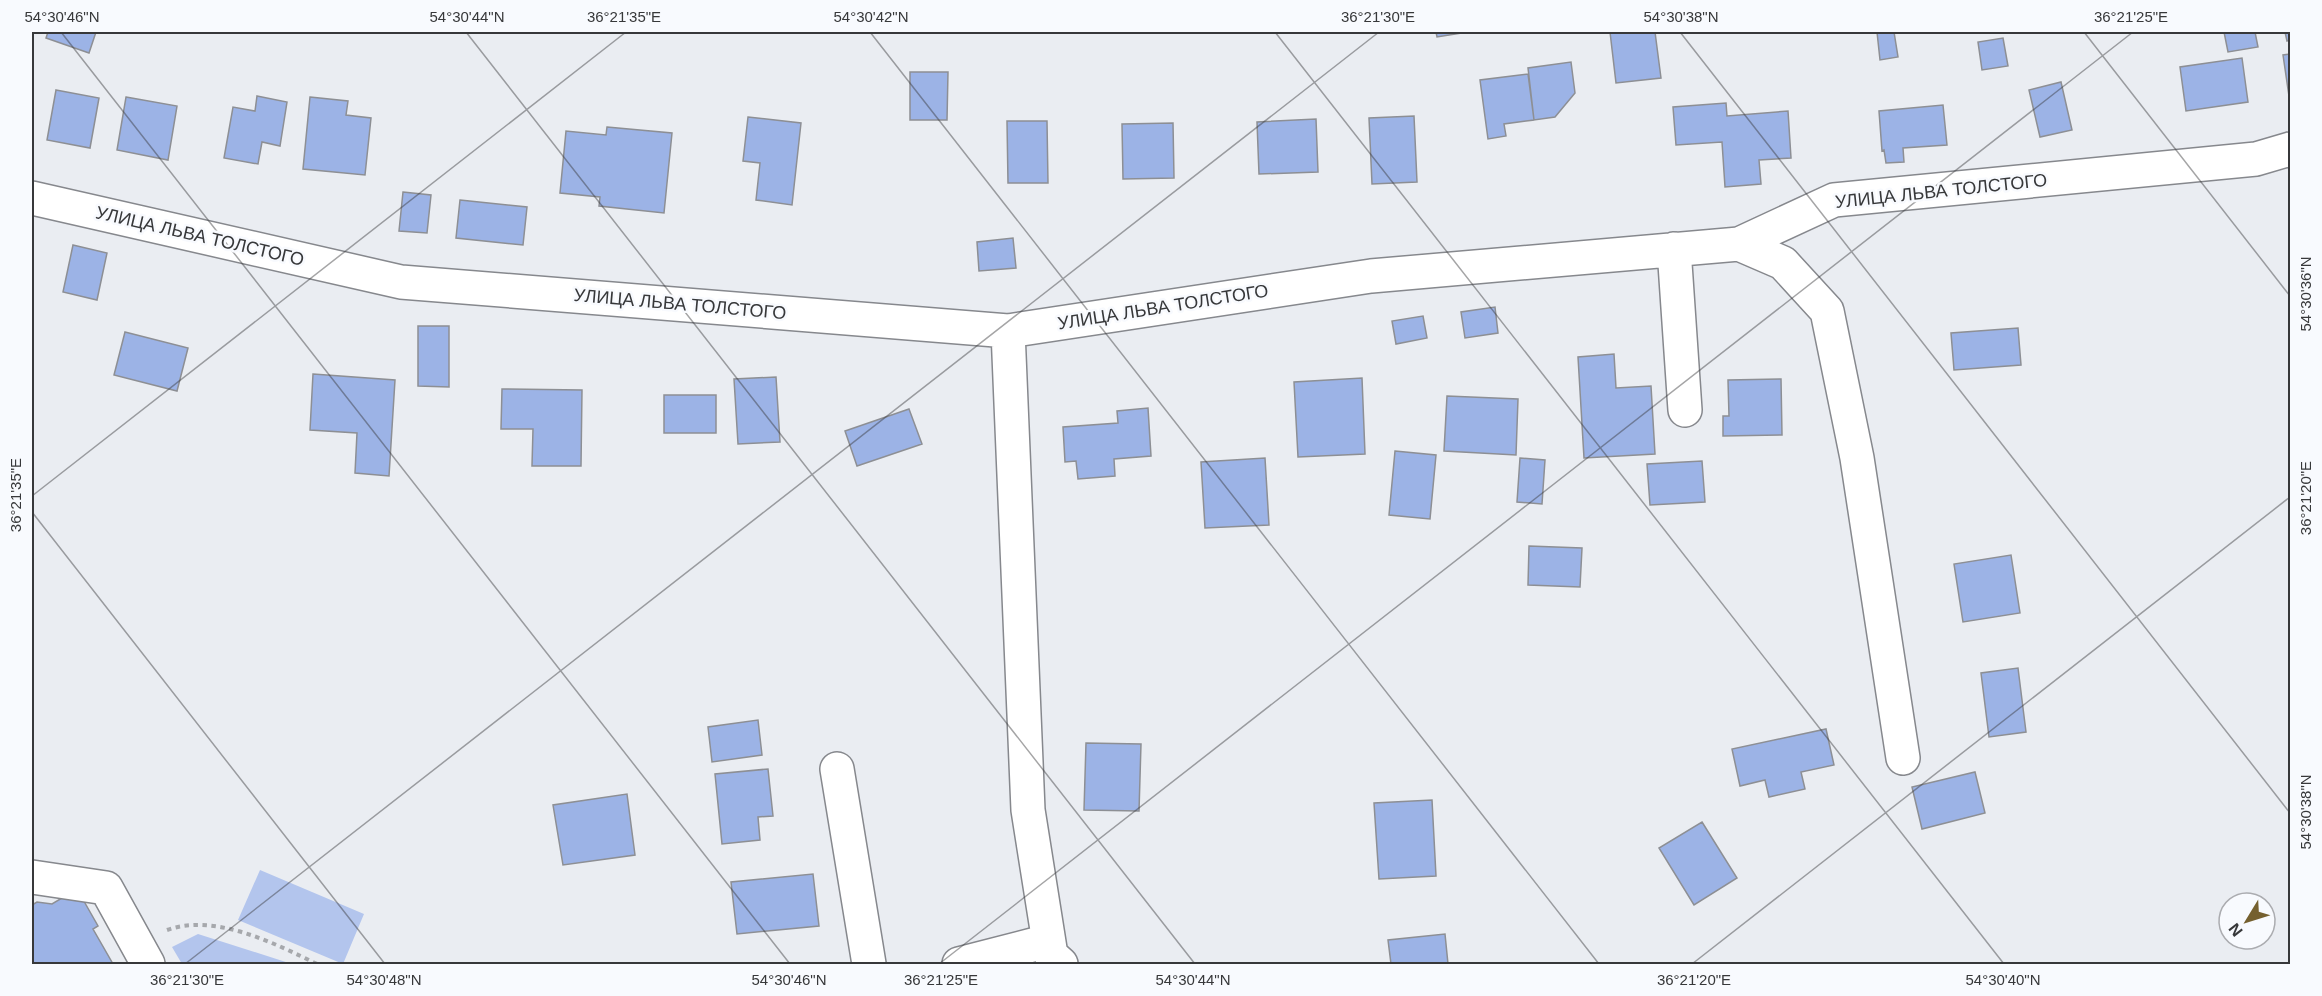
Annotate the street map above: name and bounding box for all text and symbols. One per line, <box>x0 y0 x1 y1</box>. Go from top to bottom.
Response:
text: 54°30'46"N <box>24 8 100 25</box>
text: 54°30'44"N <box>429 8 505 25</box>
text: 36°21'35"E <box>587 8 661 25</box>
text: 54°30'42"N <box>833 8 909 25</box>
text: 36°21'30"E <box>1341 8 1415 25</box>
text: 54°30'38"N <box>1643 8 1719 25</box>
text: 36°21'25"E <box>2094 8 2168 25</box>
street label: УЛИЦА ЛЬВА ТОЛСТОГО <box>1834 170 2048 212</box>
street label: УЛИЦА ЛЬВА ТОЛСТОГО <box>94 202 306 270</box>
text: 54°30'36"N <box>2297 256 2314 332</box>
street label: УЛИЦА ЛЬВА ТОЛСТОГО <box>1056 280 1270 334</box>
street label: УЛИЦА ЛЬВА ТОЛСТОГО <box>573 285 787 323</box>
text: 36°21'35"E <box>7 458 24 532</box>
text: 36°21'20"E <box>2297 461 2314 535</box>
text: 54°30'38"N <box>2297 774 2314 850</box>
north arrow <box>2217 891 2277 951</box>
text: N <box>2225 920 2246 940</box>
text: 36°21'30"E <box>150 971 224 988</box>
text: 54°30'48"N <box>346 971 422 988</box>
text: 54°30'46"N <box>751 971 827 988</box>
text: 36°21'25"E <box>904 971 978 988</box>
text: 54°30'44"N <box>1155 971 1231 988</box>
text: 36°21'20"E <box>1657 971 1731 988</box>
text: 54°30'40"N <box>1965 971 2041 988</box>

